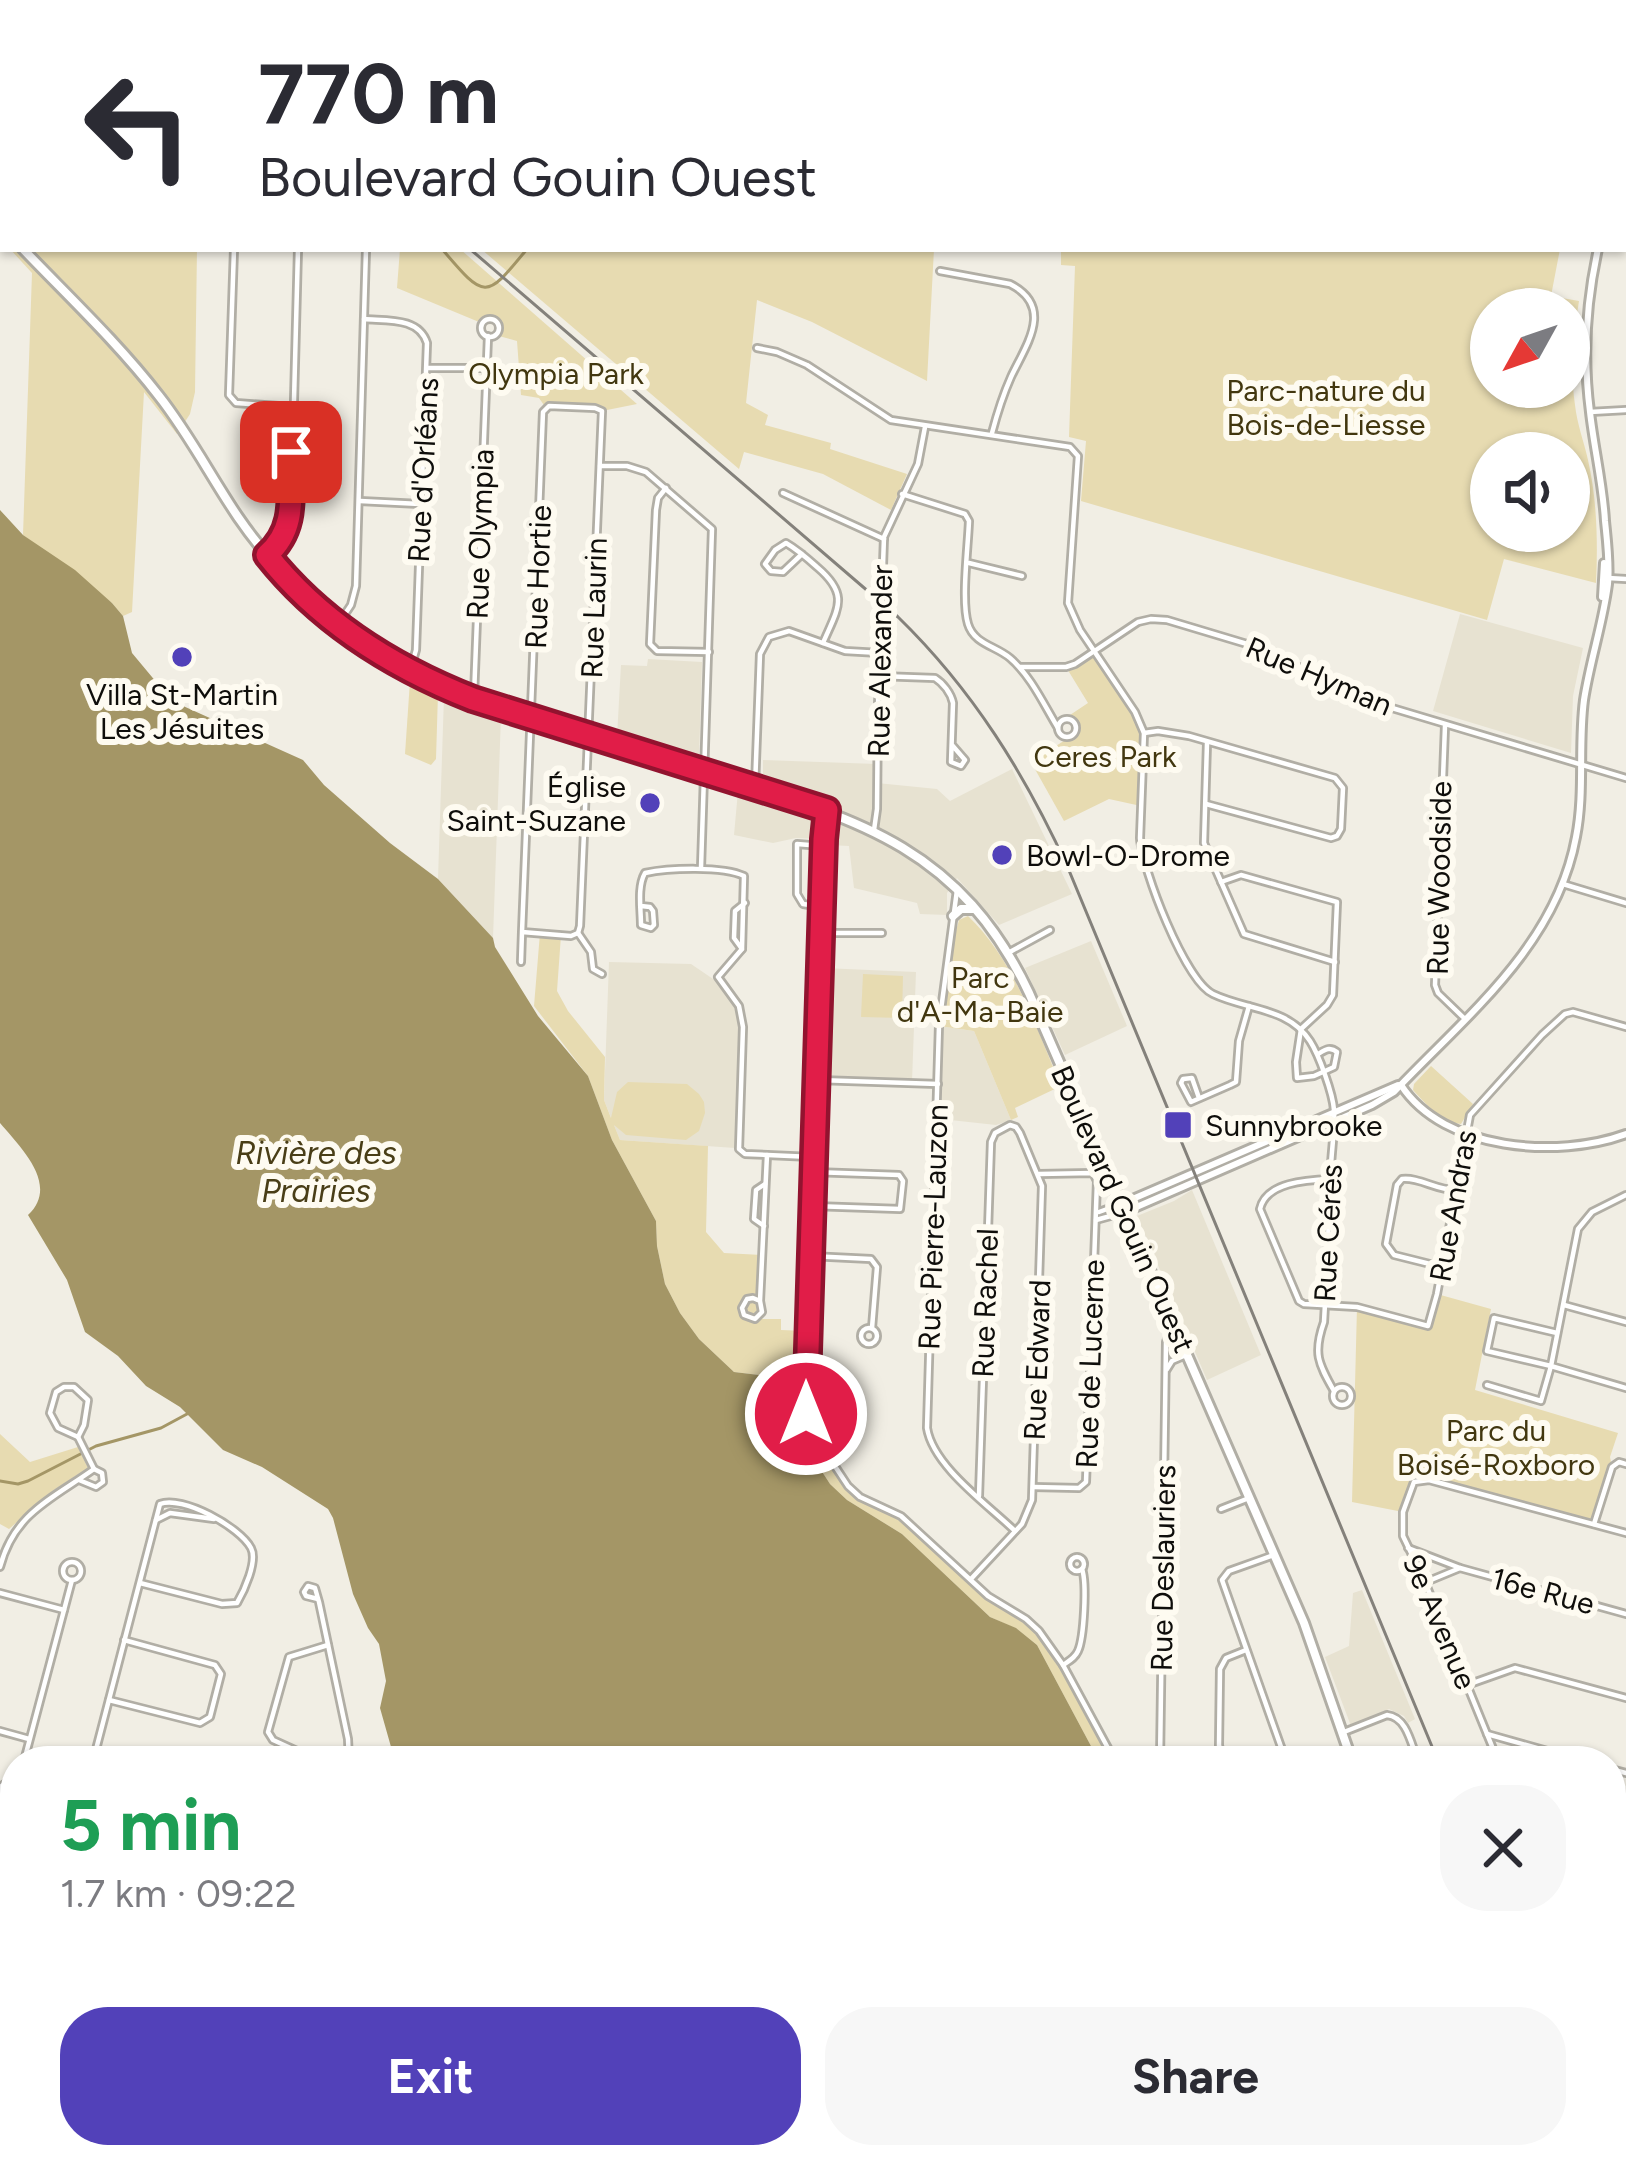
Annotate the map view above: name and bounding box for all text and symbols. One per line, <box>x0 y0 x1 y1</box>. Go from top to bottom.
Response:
text: 770 m <box>258 43 499 144</box>
icon: left <box>60 48 216 204</box>
text: Boulevard Gouin Ouest <box>258 145 817 210</box>
north arrow <box>1470 288 1590 408</box>
map controls <box>1470 288 1590 552</box>
park label: Olympia Park <box>468 355 644 392</box>
park label: Parc-nature du Bois-de-Liesse <box>1226 372 1426 443</box>
street label: Rue d'Orléans <box>400 376 446 564</box>
pin <box>240 401 342 503</box>
icon: arrive <box>258 419 324 485</box>
button: sound <box>1470 432 1590 552</box>
street label: Rue Olympia <box>459 448 501 620</box>
street label: Rue Hortie <box>517 504 559 650</box>
street label: Rue Laurin <box>573 537 615 679</box>
street label: Rue Alexander <box>860 564 900 758</box>
street label: Rue Hyman <box>1240 629 1398 723</box>
marker: Villa St-Martin Les Jésuites <box>169 644 195 670</box>
place label: Villa St-Martin Les Jésuites <box>86 676 278 747</box>
park label: Ceres Park <box>1034 738 1177 775</box>
place label: Église Saint-Suzane <box>446 768 626 839</box>
street label: Rue Woodside <box>1419 781 1459 975</box>
marker: Église Saint-Suzane <box>637 790 663 816</box>
place label: Bowl-O-Drome <box>1026 837 1230 874</box>
marker: Bowl-O-Drome <box>989 842 1015 868</box>
park label: Parc d'A-Ma-Baie <box>897 959 1063 1030</box>
street label: Boulevard Gouin Ouest <box>1043 1060 1203 1358</box>
street label: Rue Pierre-Lauzon <box>910 1104 956 1350</box>
place label: Sunnybrooke <box>1205 1107 1382 1144</box>
marker: Sunnybrooke <box>1162 1109 1194 1141</box>
street label: Rue Andras <box>1421 1127 1485 1285</box>
water label: Rivière des Prairies <box>235 1133 397 1210</box>
street label: Rue Cérès <box>1306 1163 1350 1303</box>
street label: Rue Rachel <box>964 1228 1006 1378</box>
street label: Rue de Lucerne <box>1068 1259 1112 1469</box>
street label: Rue Edward <box>1016 1279 1058 1441</box>
position arrow <box>743 1351 869 1477</box>
park label: Parc du Boisé-Roxboro <box>1397 1412 1595 1483</box>
street label: Rue Deslauriers <box>1143 1464 1183 1672</box>
street label: 9e Avenue <box>1395 1549 1485 1695</box>
street label: 16e Rue <box>1487 1560 1599 1622</box>
text: 5 min <box>60 1782 242 1868</box>
button: close <box>1440 1785 1566 1911</box>
text: 1.7 km · 09:22 <box>60 1870 297 1917</box>
button: Exit <box>60 2007 801 2145</box>
button: Share <box>825 2007 1566 2145</box>

